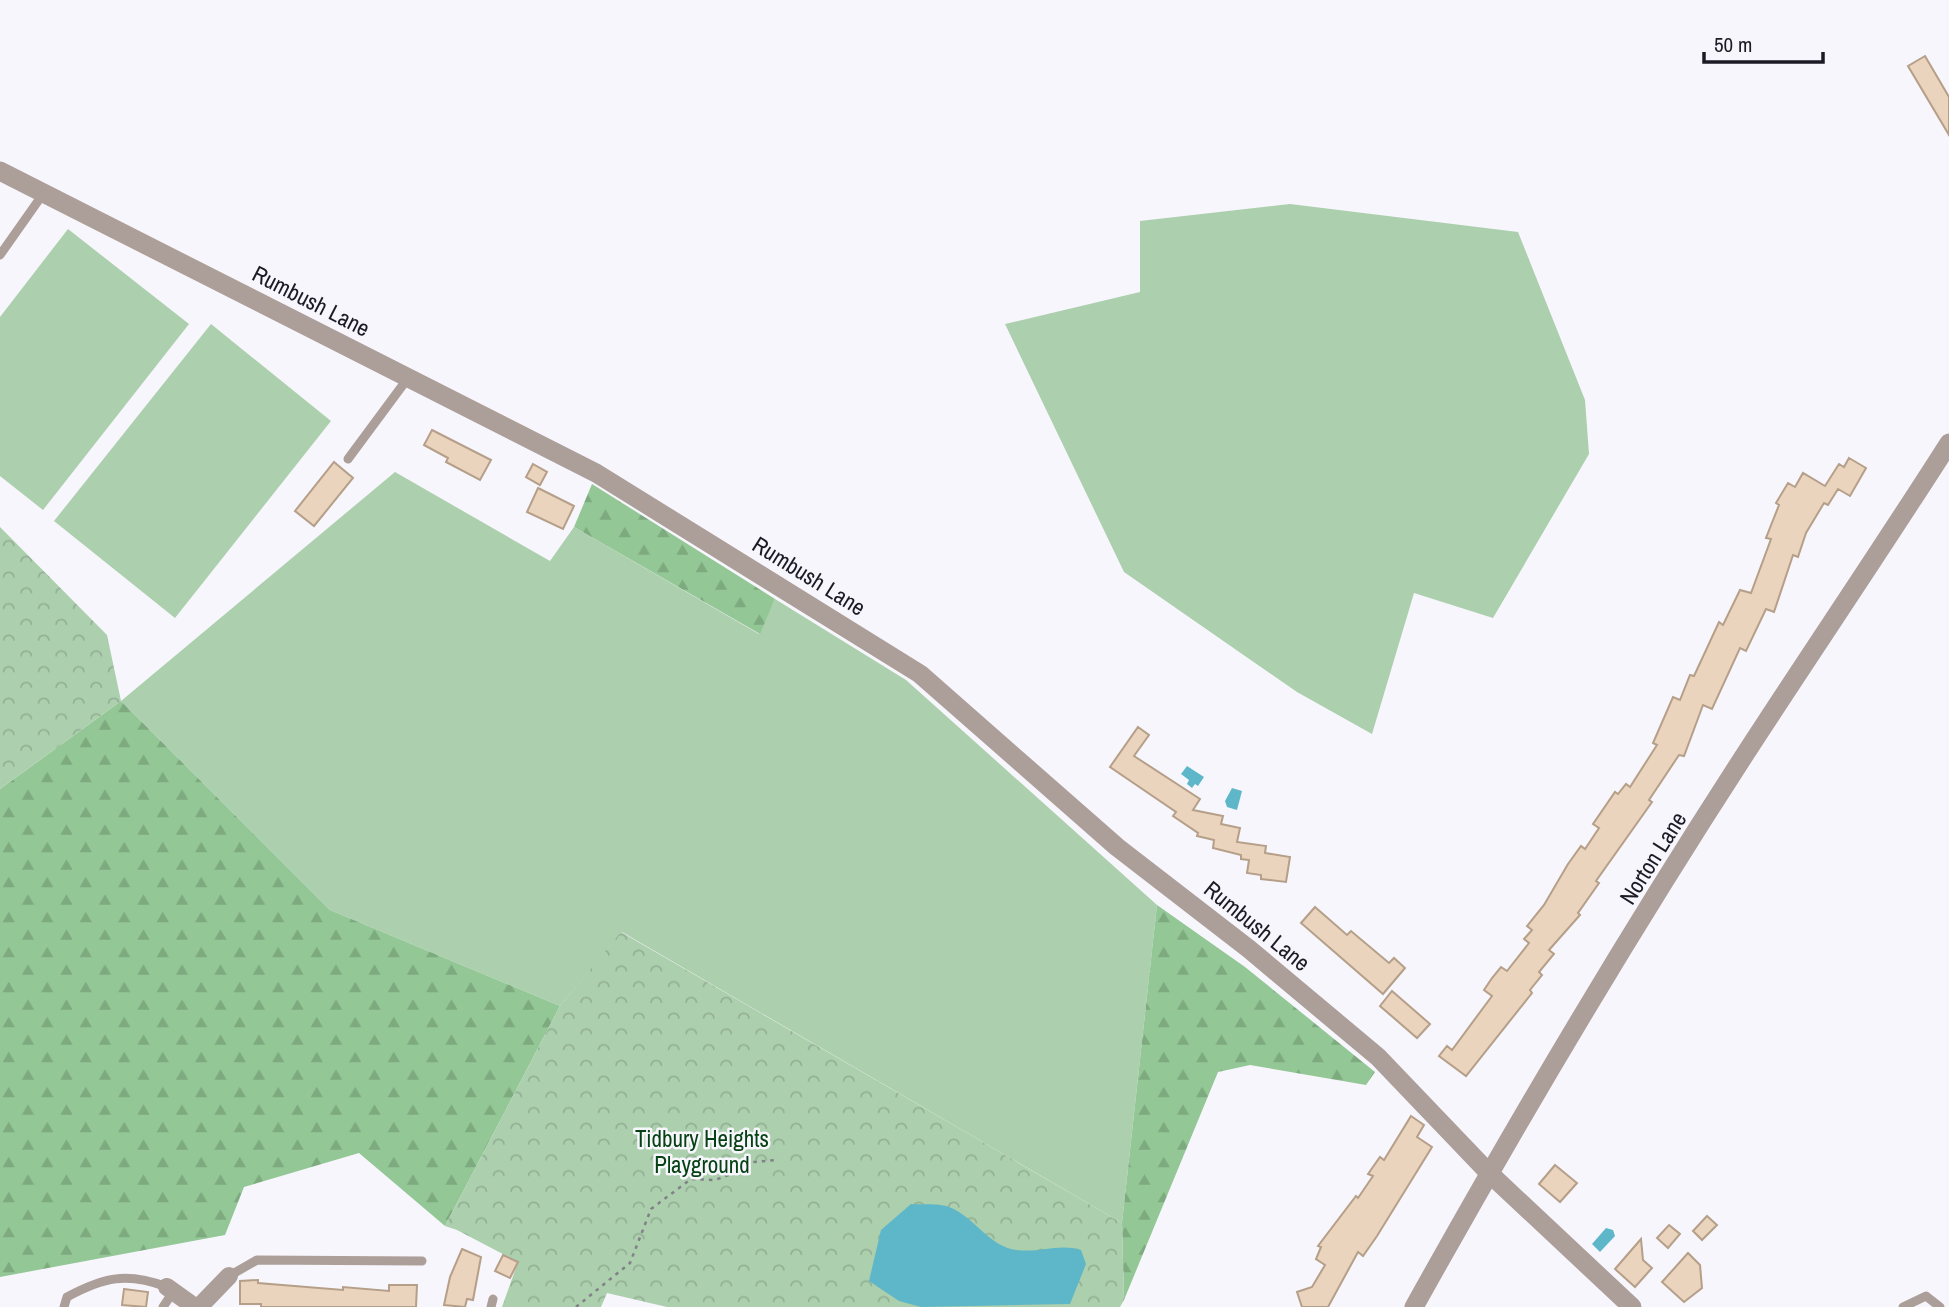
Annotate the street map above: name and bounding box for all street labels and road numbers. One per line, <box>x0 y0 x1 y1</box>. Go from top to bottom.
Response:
street label: Rumbush Lane <box>247 258 375 343</box>
street label: Rumbush Lane <box>747 529 872 623</box>
street label: Norton Lane <box>1612 806 1693 910</box>
street label: Rumbush Lane <box>1198 873 1317 978</box>

